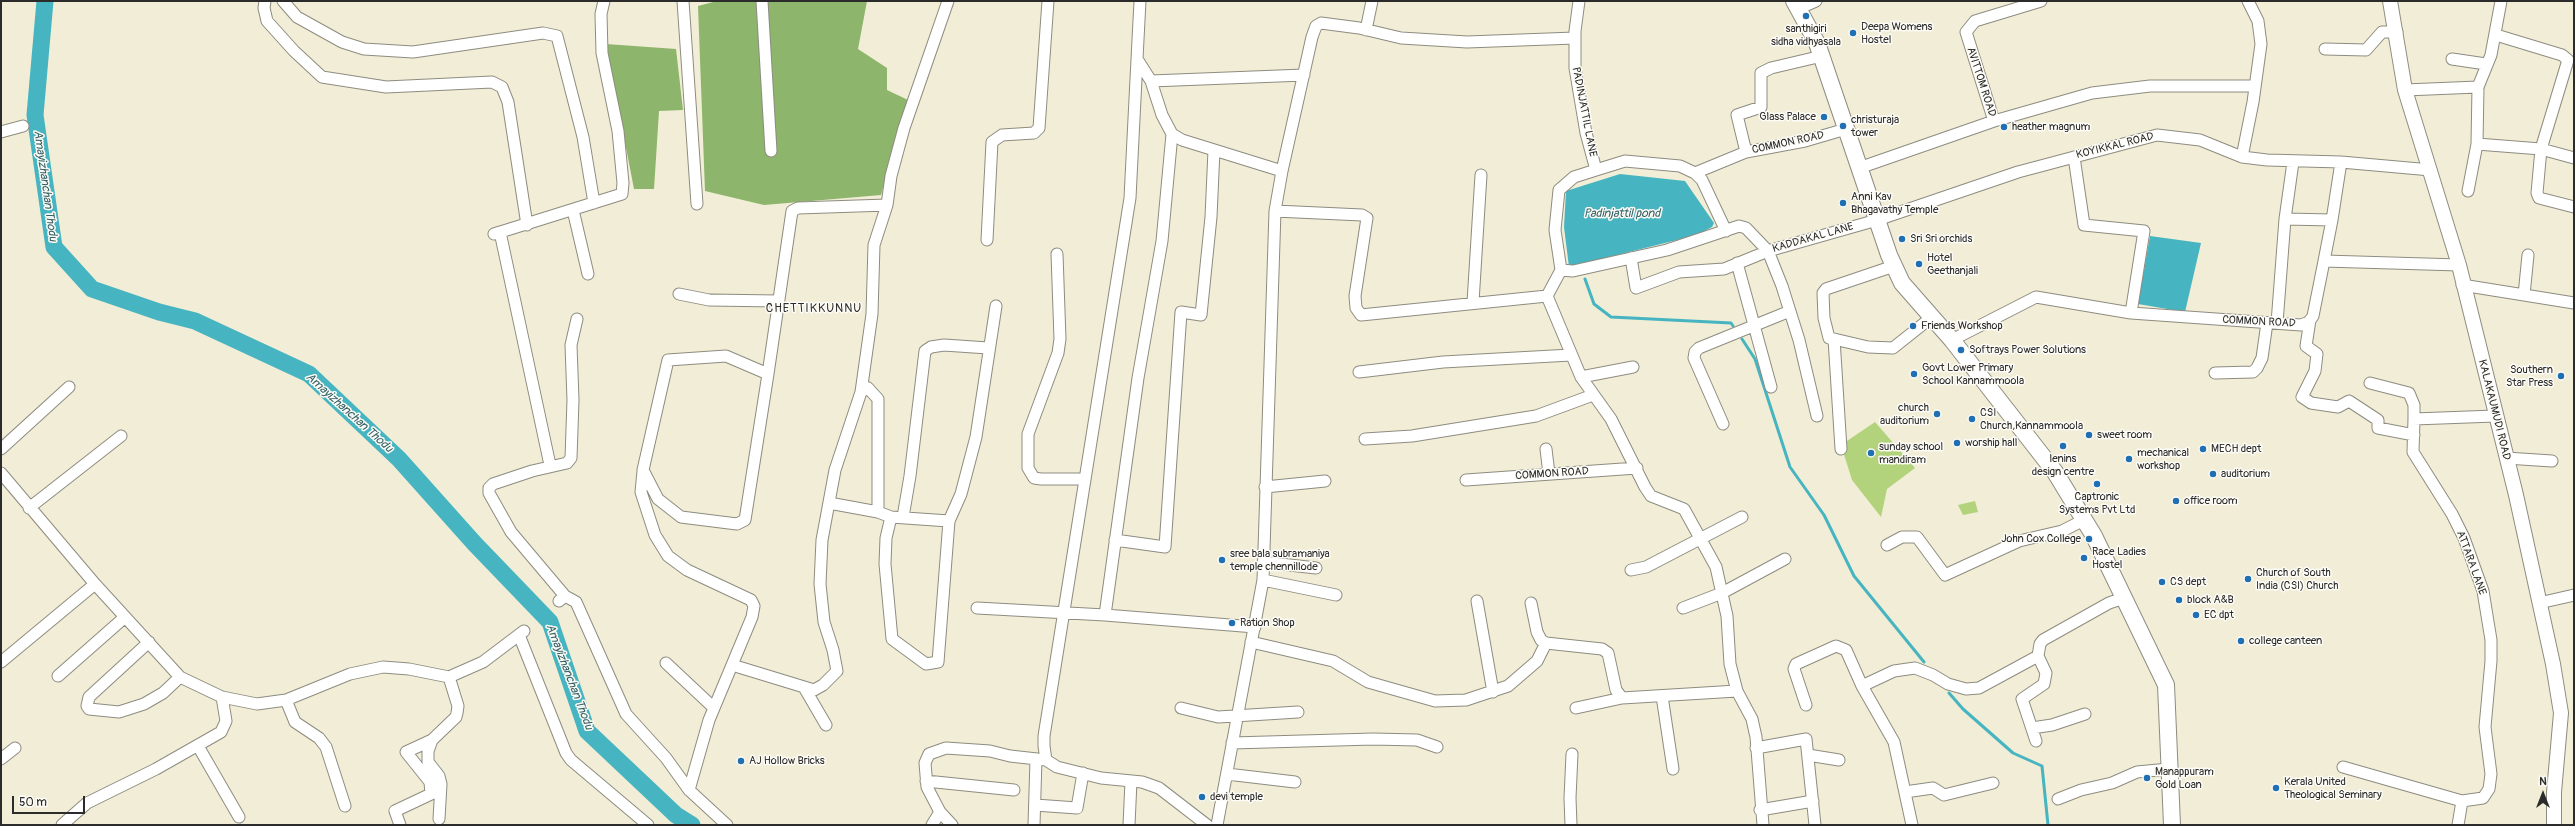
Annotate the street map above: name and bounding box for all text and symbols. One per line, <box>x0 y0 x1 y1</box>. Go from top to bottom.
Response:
marker: santhigiri sidha vidhyasala <box>1801 11 1811 21</box>
place label: Deepa Womens Hostel <box>1861 20 1932 46</box>
place label: santhigiri sidha vidhyasala <box>1771 22 1841 48</box>
marker: Deepa Womens Hostel <box>1848 28 1858 38</box>
street label: AVITTOM ROAD <box>1964 46 1998 118</box>
street label: PADINJATTIL LANE <box>1569 66 1599 158</box>
place label: Glass Palace <box>1759 110 1816 124</box>
marker: Glass Palace <box>1819 112 1829 122</box>
place label: christuraja tower <box>1851 113 1899 139</box>
place label: heather magnum <box>2012 120 2090 134</box>
marker: christuraja tower <box>1838 121 1848 131</box>
marker: heather magnum <box>1999 122 2009 132</box>
street label: COMMON ROAD <box>1751 129 1825 157</box>
water label: Amayizhanchan Thodu <box>30 130 60 242</box>
street label: KOYIKKAL ROAD <box>2075 130 2155 162</box>
place label: Anni Kav Bhagavathy Temple <box>1851 190 1938 216</box>
marker: Anni Kav Bhagavathy Temple <box>1838 198 1848 208</box>
water label: Padinjattil pond <box>1584 207 1660 221</box>
street label: KADDAKAL LANE <box>1771 220 1855 256</box>
place label: Sri Sri orchids <box>1910 232 1972 246</box>
marker: Sri Sri orchids <box>1897 234 1907 244</box>
place label: Hotel Geethanjali <box>1927 251 1978 277</box>
marker: Hotel Geethanjali <box>1914 259 1924 269</box>
district label: CHETTIKKUNNU <box>766 302 862 316</box>
street label: COMMON ROAD <box>2222 313 2296 331</box>
place label: Friends Workshop <box>1921 319 2003 333</box>
marker: Friends Workshop <box>1908 321 1918 331</box>
place label: Softrays Power Solutions <box>1969 343 2086 357</box>
marker: Softrays Power Solutions <box>1956 345 1966 355</box>
street label: KALAKAUMUDI ROAD <box>2475 358 2513 462</box>
place label: Govt Lower Primary School Kannammoola <box>1922 361 2024 387</box>
place label: Southern Star Press <box>2506 363 2553 389</box>
marker: Govt Lower Primary School Kannammoola <box>1909 369 1919 379</box>
water label: Amayizhanchan Thodu <box>303 370 395 456</box>
marker: Southern Star Press <box>2556 371 2566 381</box>
place label: church auditorium <box>1880 401 1929 427</box>
place label: CSI Church,Kannammoola <box>1980 406 2083 432</box>
marker: church auditorium <box>1932 409 1942 419</box>
marker: CSI Church,Kannammoola <box>1967 414 1977 424</box>
place label: sweet room <box>2097 428 2152 442</box>
marker: sweet room <box>2084 430 2094 440</box>
place label: worship hall <box>1965 436 2017 450</box>
marker: worship hall <box>1952 438 1962 448</box>
place label: sunday school mandiram <box>1879 440 1943 466</box>
marker: lenins design centre <box>2058 441 2068 451</box>
place label: MECH dept <box>2211 442 2261 456</box>
marker: MECH dept <box>2198 444 2208 454</box>
place label: mechanical workshop <box>2137 446 2189 472</box>
marker: sunday school mandiram <box>1866 448 1876 458</box>
place label: lenins design centre <box>2032 452 2094 478</box>
marker: mechanical workshop <box>2124 454 2134 464</box>
street label: COMMON ROAD <box>1515 465 1589 483</box>
place label: auditorium <box>2221 467 2270 481</box>
marker: auditorium <box>2208 469 2218 479</box>
marker: Captronic Systems Pvt Ltd <box>2092 479 2102 489</box>
place label: Captronic Systems Pvt Ltd <box>2059 490 2135 516</box>
place label: office room <box>2184 494 2237 508</box>
marker: office room <box>2171 496 2181 506</box>
street label: ATTARA LANE <box>2453 529 2489 597</box>
place label: John Cox College <box>2001 532 2081 546</box>
marker: John Cox College <box>2084 534 2094 544</box>
place label: Race Ladies Hostel <box>2092 545 2146 571</box>
place label: sree bala subramaniya temple chennillode <box>1230 547 1330 573</box>
marker: Race Ladies Hostel <box>2079 553 2089 563</box>
marker: sree bala subramaniya temple chennillode <box>1217 555 1227 565</box>
place label: Church of South India (CSI) Church <box>2256 566 2338 592</box>
marker: Church of South India (CSI) Church <box>2243 574 2253 584</box>
place label: CS dept <box>2170 575 2206 589</box>
marker: CS dept <box>2157 577 2167 587</box>
place label: block A&B <box>2187 593 2234 607</box>
marker: block A&B <box>2174 595 2184 605</box>
place label: EC dpt <box>2204 608 2234 622</box>
marker: EC dpt <box>2191 610 2201 620</box>
place label: Ration Shop <box>1240 616 1295 630</box>
marker: Ration Shop <box>1227 618 1237 628</box>
water label: Amayizhanchan Thodu <box>542 622 596 732</box>
place label: college canteen <box>2249 634 2322 648</box>
marker: college canteen <box>2236 636 2246 646</box>
place label: AJ Hollow Bricks <box>749 754 825 768</box>
marker: AJ Hollow Bricks <box>736 756 746 766</box>
place label: Manappuram Gold Loan <box>2155 765 2214 791</box>
marker: Manappuram Gold Loan <box>2142 773 2152 783</box>
north arrow <box>2523 774 2563 814</box>
place label: Kerala United Theological Seminary <box>2284 775 2382 801</box>
text: N <box>2539 775 2547 788</box>
marker: Kerala United Theological Seminary <box>2271 783 2281 793</box>
scale bar <box>14 788 87 814</box>
place label: devi temple <box>1210 790 1263 804</box>
marker: devi temple <box>1197 792 1207 802</box>
text: 50 m <box>19 795 47 810</box>

